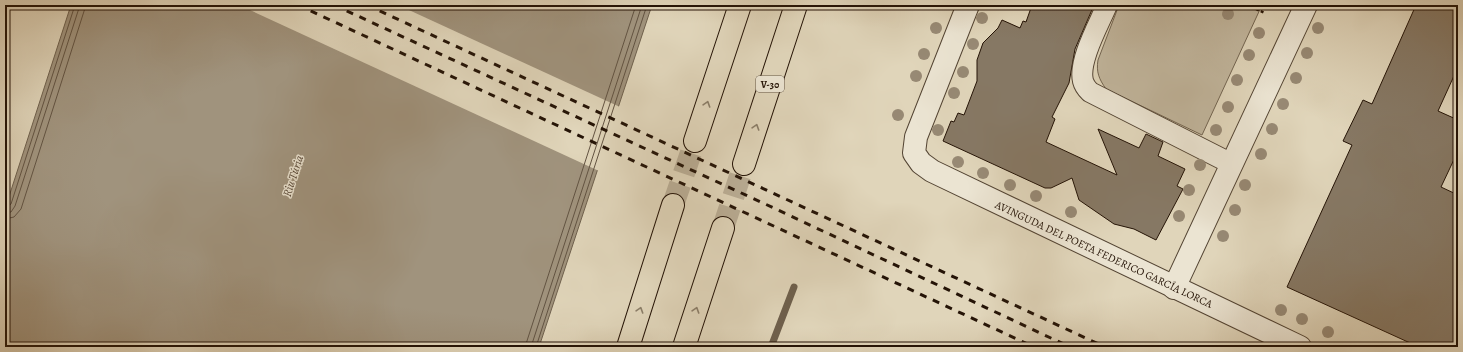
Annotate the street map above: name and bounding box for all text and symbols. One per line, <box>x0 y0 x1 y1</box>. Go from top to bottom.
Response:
road number: V-30 <box>756 76 784 92</box>
one-way arrow <box>702 101 711 108</box>
one-way arrow <box>751 123 760 130</box>
water label: Riu Túria <box>279 153 307 199</box>
street label: AVINGUDA DEL POETA FEDERICO GARCÍA LORCA <box>992 197 1216 312</box>
one-way arrow <box>635 307 644 314</box>
one-way arrow <box>691 307 700 314</box>

